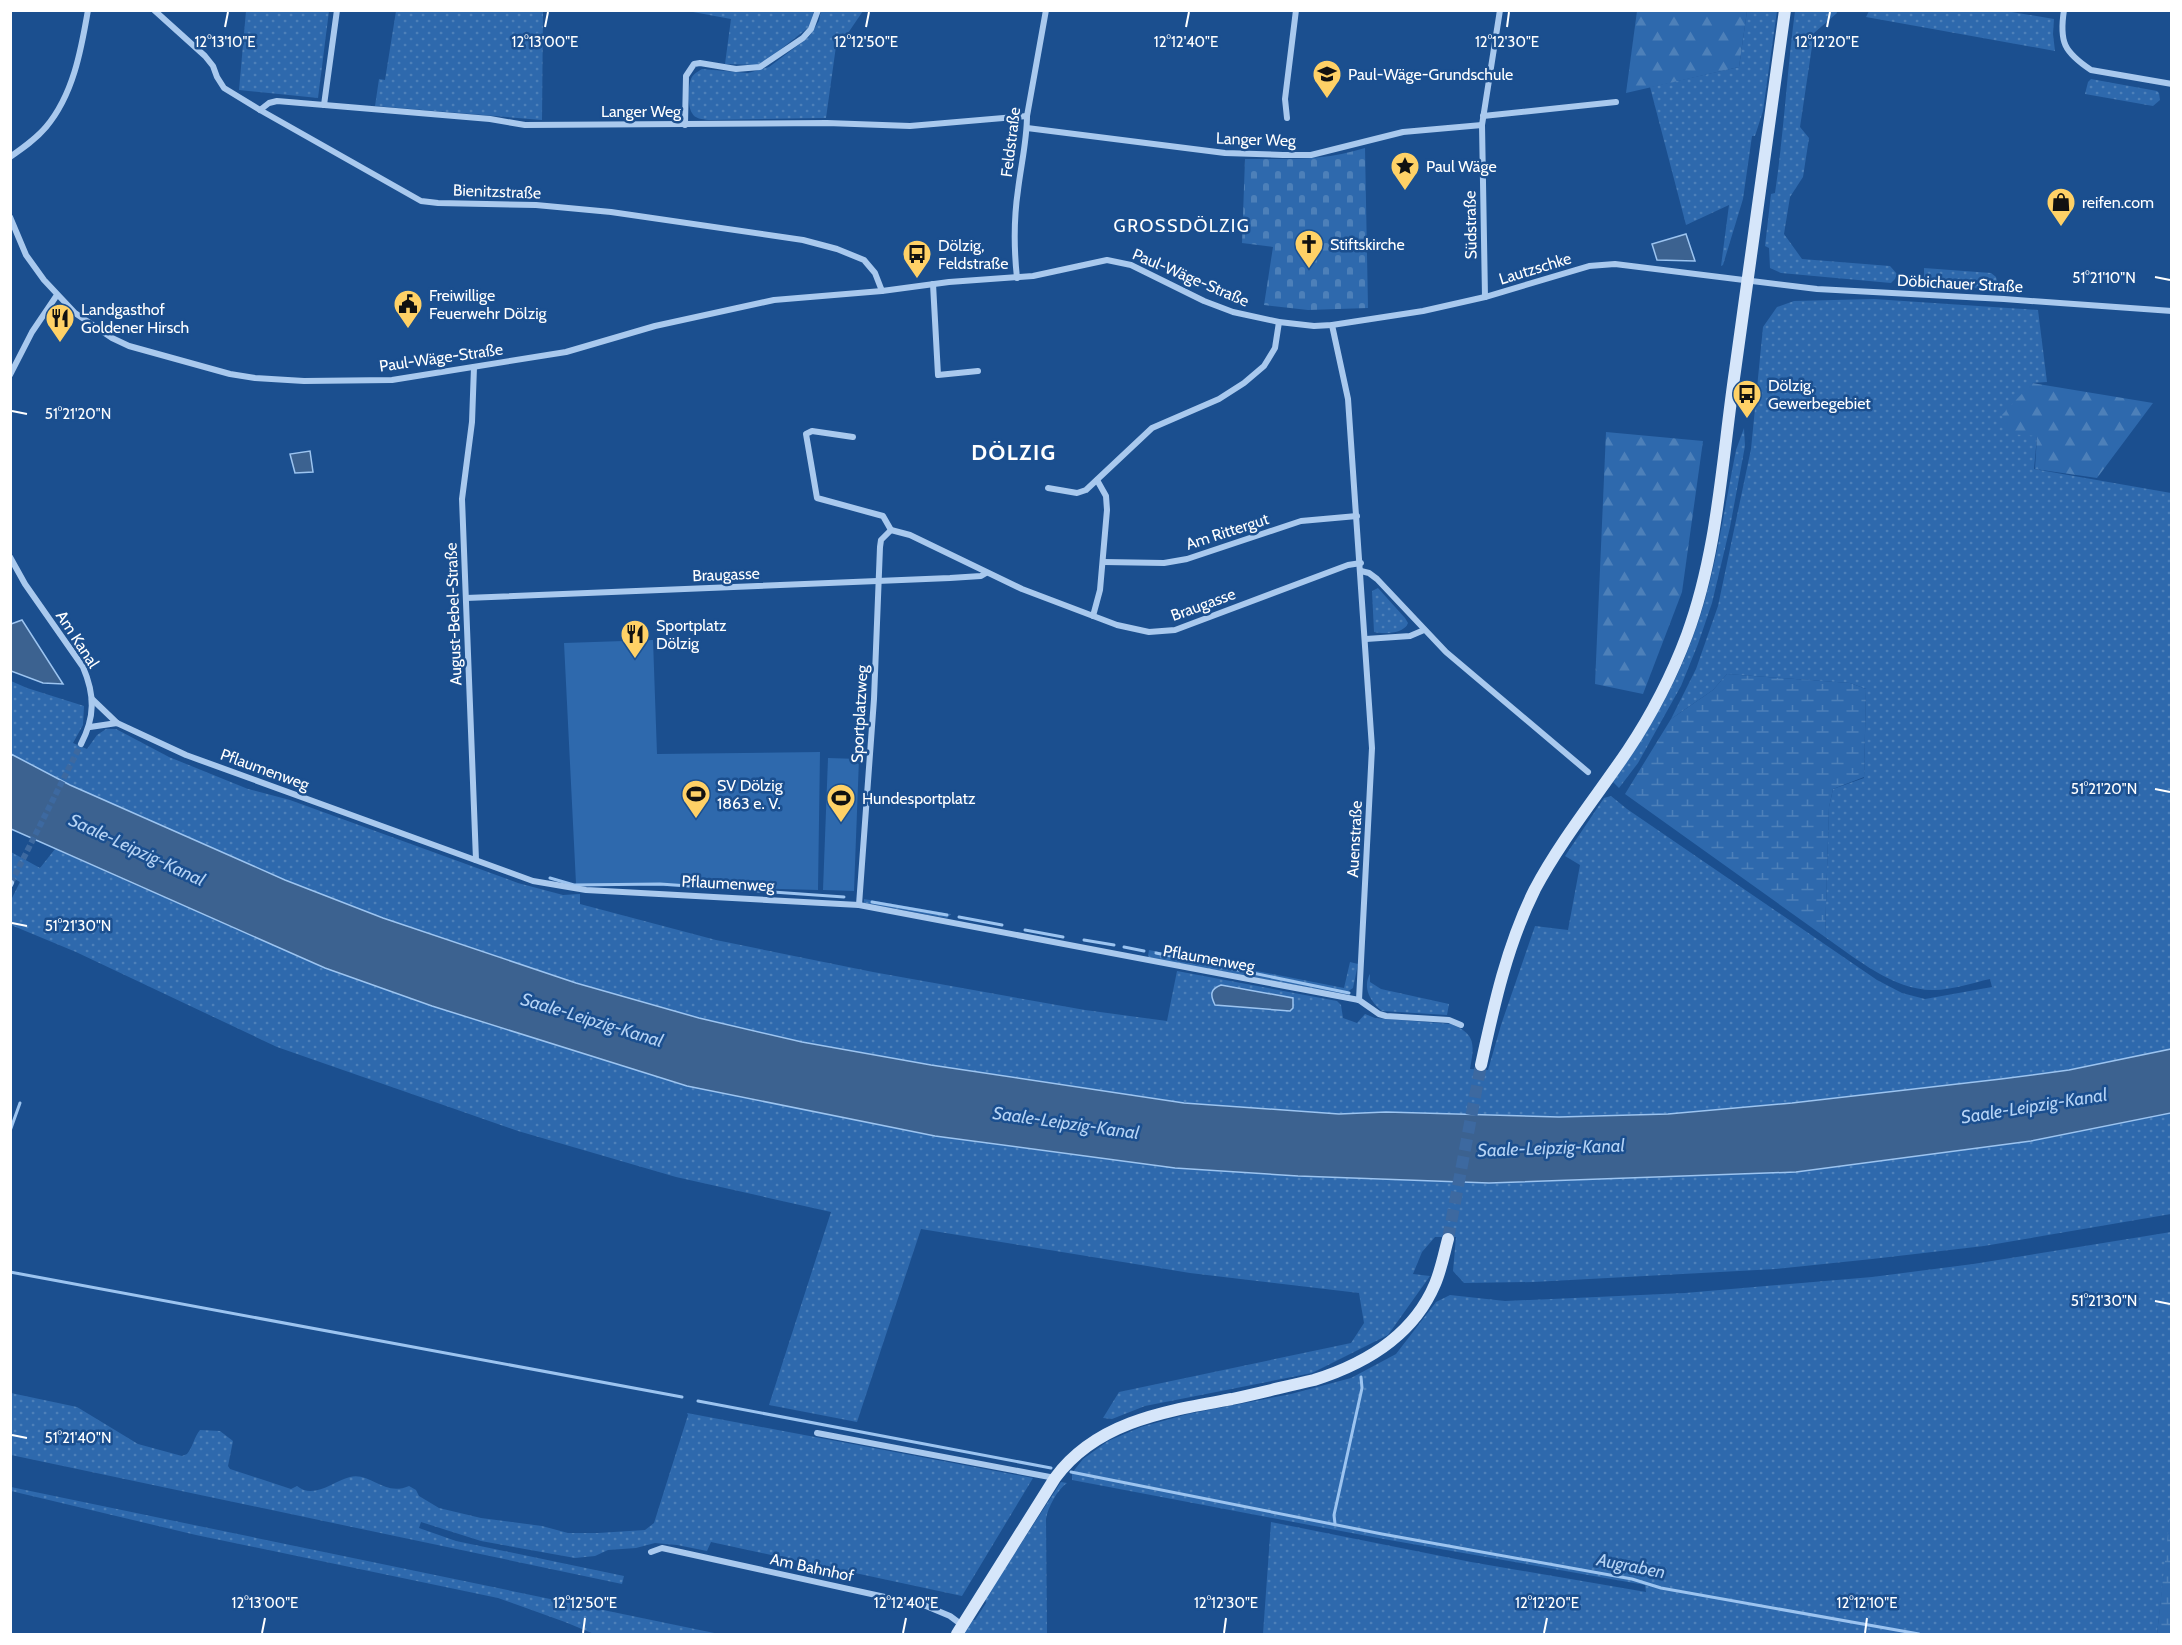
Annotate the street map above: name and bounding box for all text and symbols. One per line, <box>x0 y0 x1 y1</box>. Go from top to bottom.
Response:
text: 12°13'10"E <box>194 33 256 51</box>
text: 12°13'00"E <box>512 33 578 51</box>
text: 12°12'50"E <box>834 33 898 51</box>
text: 12°12'40"E <box>1154 33 1218 51</box>
text: 12°12'30"E <box>1475 33 1539 51</box>
text: 12°12'20"E <box>1795 33 1859 51</box>
school or university icon: Paul-Wäge-Grundschule <box>1311 58 1343 100</box>
place label: Paul-Wäge-Grundschule <box>1348 65 1513 84</box>
street label: Langer Weg <box>601 102 682 121</box>
street label: Feldstraße <box>997 106 1024 178</box>
street label: Langer Weg <box>1216 129 1297 150</box>
place icon: Paul Wäge <box>1389 150 1421 192</box>
place label: Paul Wäge <box>1426 157 1497 176</box>
street label: Bienitzstraße <box>453 180 541 203</box>
shop icon: reifen.com <box>2045 186 2077 228</box>
street label: Südstraße <box>1460 191 1481 259</box>
place label: reifen.com <box>2082 193 2154 212</box>
district label: GROSSDÖLZIG <box>1114 215 1250 237</box>
church icon: Stiftskirche <box>1293 228 1325 270</box>
place label: Stiftskirche <box>1330 235 1405 254</box>
place label: Dölzig, Feldstraße <box>938 236 1008 273</box>
bus stop icon: Dölzig, Feldstraße <box>901 238 933 280</box>
street label: Paul-Wäge-Straße <box>1130 244 1252 311</box>
street label: Lautzschke <box>1497 248 1574 288</box>
text: 51°21'10"N <box>2072 269 2136 287</box>
street label: Döbichauer Straße <box>1897 271 2023 296</box>
place label: Freiwillige Feuerwehr Dölzig <box>429 286 548 323</box>
public building icon: Freiwillige Feuerwehr Dölzig <box>392 288 424 330</box>
place label: Landgasthof Goldener Hirsch <box>81 300 189 337</box>
restaurant icon: Landgasthof Goldener Hirsch <box>44 302 76 344</box>
street label: Paul-Wäge-Straße <box>378 339 504 376</box>
place label: Dölzig, Gewerbegebiet <box>1768 376 1871 413</box>
bus stop icon: Dölzig, Gewerbegebiet <box>1731 378 1763 420</box>
text: 51°21'20"N <box>45 405 111 423</box>
district label: DÖLZIG <box>971 439 1057 466</box>
street label: Am Rittergut <box>1183 509 1272 554</box>
street label: August-Bebel-Straße <box>442 542 465 686</box>
street label: Braugasse <box>692 564 760 585</box>
street label: Braugasse <box>1168 584 1238 625</box>
street label: Am Kanal <box>52 607 103 672</box>
place label: Sportplatz Dölzig <box>656 616 727 653</box>
restaurant icon: Sportplatz Dölzig <box>619 618 651 660</box>
street label: Sportplatzweg <box>847 663 872 764</box>
street label: Pflaumenweg <box>218 745 313 795</box>
place label: SV Dölzig 1863 e. V. <box>717 776 784 813</box>
sports icon: SV Dölzig 1863 e. V. <box>680 778 712 820</box>
text: 51°21'20"N <box>2071 780 2137 798</box>
sports icon: Hundesportplatz <box>825 782 857 824</box>
place label: Hundesportplatz <box>862 789 976 808</box>
street label: Auenstraße <box>1343 800 1366 878</box>
water label: Saale-Leipzig-Kanal <box>65 809 209 891</box>
street label: Pflaumenweg <box>681 872 776 895</box>
text: 51°21'30"N <box>45 917 111 935</box>
street label: Pflaumenweg <box>1161 941 1257 976</box>
water label: Saale-Leipzig-Kanal <box>518 988 667 1052</box>
water label: Saale-Leipzig-Kanal <box>1959 1083 2109 1128</box>
water label: Saale-Leipzig-Kanal <box>991 1102 1141 1144</box>
water label: Saale-Leipzig-Kanal <box>1477 1134 1626 1162</box>
text: 51°21'30"N <box>2071 1292 2137 1310</box>
text: 51°21'40"N <box>45 1429 111 1447</box>
water label: Augraben <box>1594 1548 1667 1583</box>
street label: Am Bahnhof <box>768 1549 856 1586</box>
text: 12°13'00"E <box>232 1594 298 1612</box>
text: 12°12'50"E <box>553 1594 617 1612</box>
text: 12°12'40"E <box>874 1594 938 1612</box>
text: 12°12'30"E <box>1194 1594 1258 1612</box>
text: 12°12'20"E <box>1515 1594 1579 1612</box>
text: 12°12'10"E <box>1837 1594 1897 1612</box>

